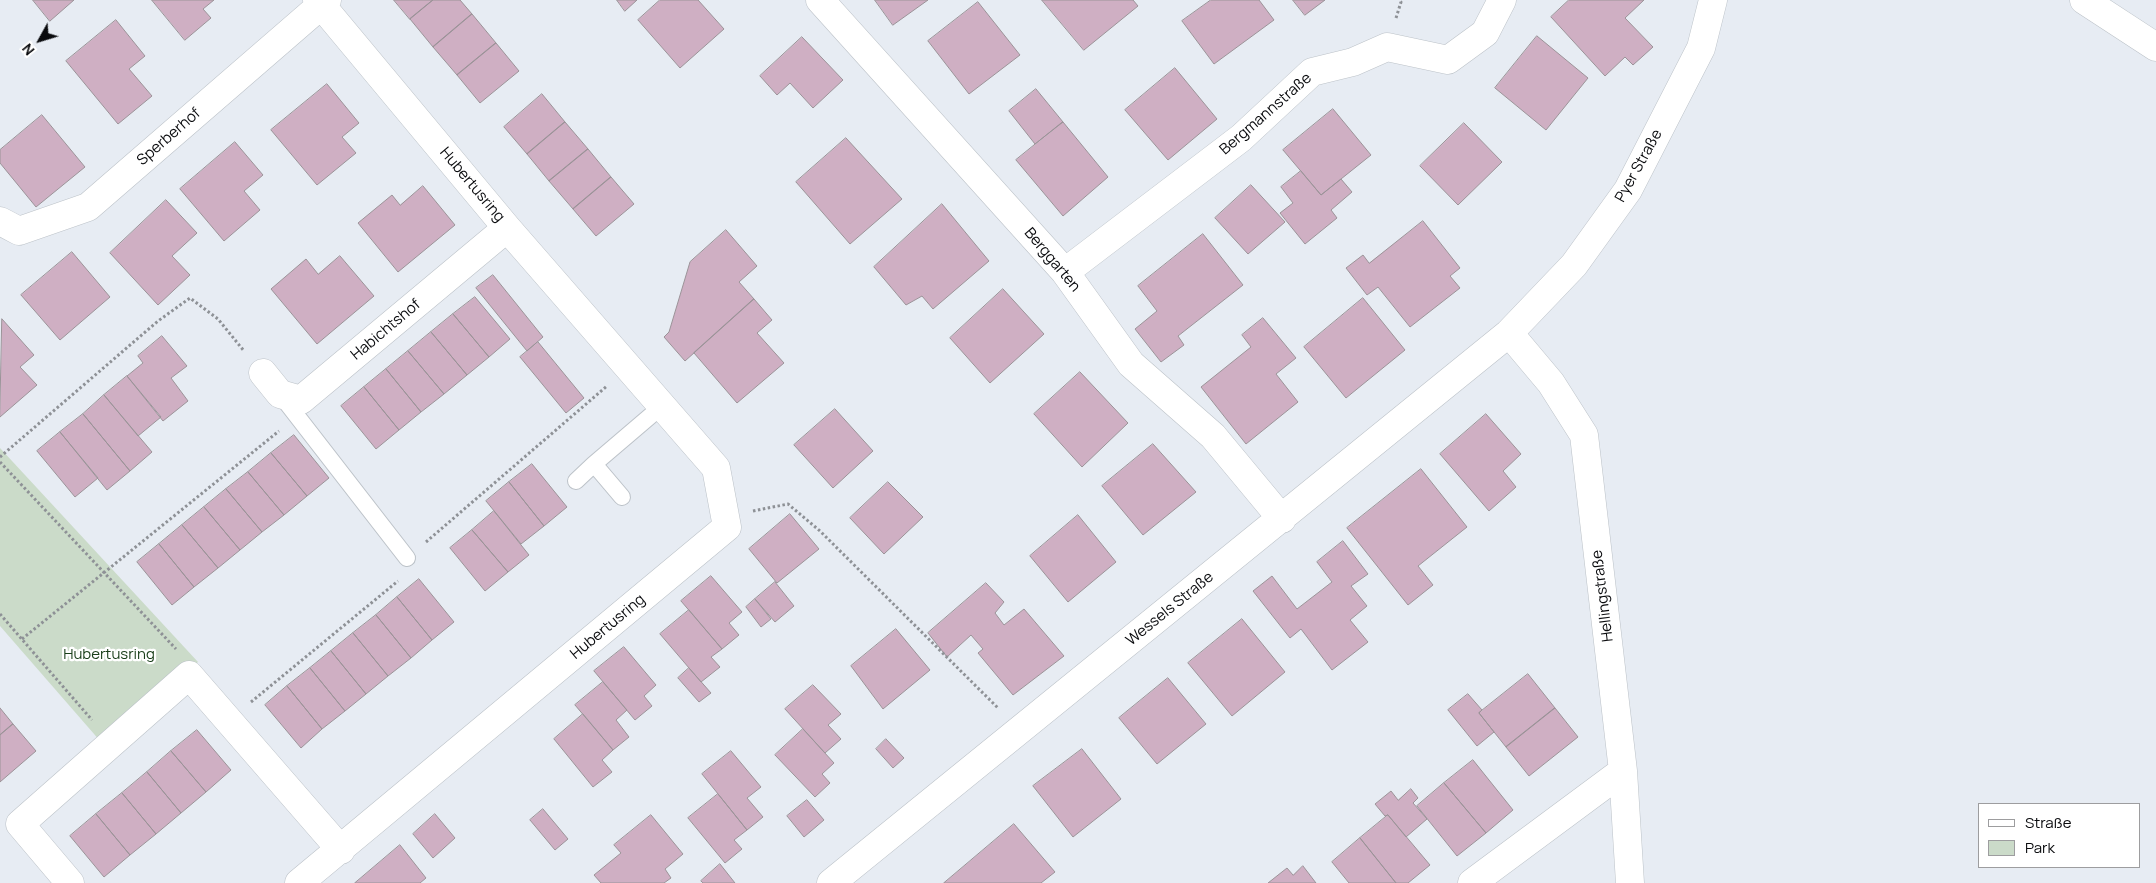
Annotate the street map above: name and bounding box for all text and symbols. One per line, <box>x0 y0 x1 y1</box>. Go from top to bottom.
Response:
north arrow <box>15 15 65 65</box>
text: N <box>17 40 39 60</box>
street label: Bergmannstraße <box>1216 69 1316 159</box>
street label: Sperberhof <box>133 104 205 170</box>
street label: Pyer Straße <box>1612 127 1666 205</box>
street label: Hubertusring <box>436 144 508 226</box>
street label: Berggarten <box>1020 224 1084 296</box>
street label: Habichtshof <box>348 296 424 364</box>
street label: Hellingstraße <box>1588 549 1618 643</box>
street label: Wessels Straße <box>1123 568 1217 650</box>
street label: Hubertusring <box>567 591 649 663</box>
park label: Hubertusring <box>63 646 155 664</box>
legend <box>1978 803 2141 868</box>
text: Straße <box>2025 812 2071 833</box>
text: Park <box>2025 837 2055 858</box>

